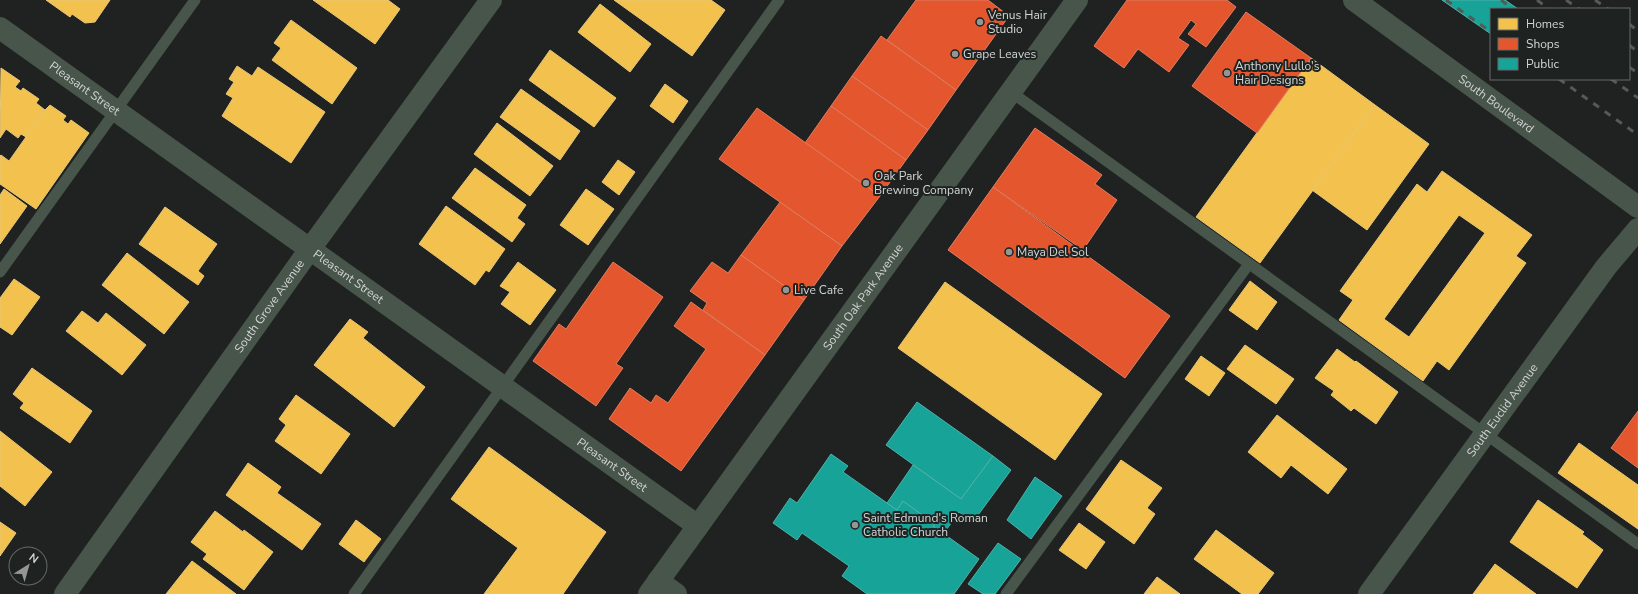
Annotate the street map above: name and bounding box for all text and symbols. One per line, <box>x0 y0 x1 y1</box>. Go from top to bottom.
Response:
place label: Venus Hair Studio <box>987 7 1048 37</box>
legend <box>1490 8 1630 80</box>
text: Homes <box>1526 16 1564 32</box>
marker: Venus Hair Studio <box>975 17 985 27</box>
text: Shops <box>1526 36 1560 52</box>
place label: Grape Leaves <box>963 46 1036 62</box>
marker: Grape Leaves <box>950 49 960 59</box>
text: Public <box>1526 56 1560 72</box>
street label: Pleasant Street <box>46 58 124 119</box>
place label: Anthony Lullo's Hair Designs <box>1235 58 1320 88</box>
marker: Anthony Lullo's Hair Designs <box>1222 68 1232 78</box>
street label: South Boulevard <box>1455 71 1537 137</box>
place label: Oak Park Brewing Company <box>874 168 974 198</box>
marker: Oak Park Brewing Company <box>861 178 871 188</box>
street label: South Oak Park Avenue <box>819 241 907 353</box>
place label: Maya Del Sol <box>1017 244 1089 260</box>
street label: Pleasant Street <box>310 246 387 308</box>
marker: Maya Del Sol <box>1004 247 1014 257</box>
street label: South Grove Avenue <box>231 256 308 356</box>
place label: Live Cafe <box>794 282 843 298</box>
marker: Live Cafe <box>781 285 791 295</box>
street label: South Euclid Avenue <box>1463 360 1541 460</box>
street label: Pleasant Street <box>574 434 651 496</box>
place label: Saint Edmund's Roman Catholic Church <box>863 510 988 540</box>
marker: Saint Edmund's Roman Catholic Church <box>850 520 860 530</box>
north arrow <box>8 546 48 586</box>
text: N <box>26 550 42 567</box>

